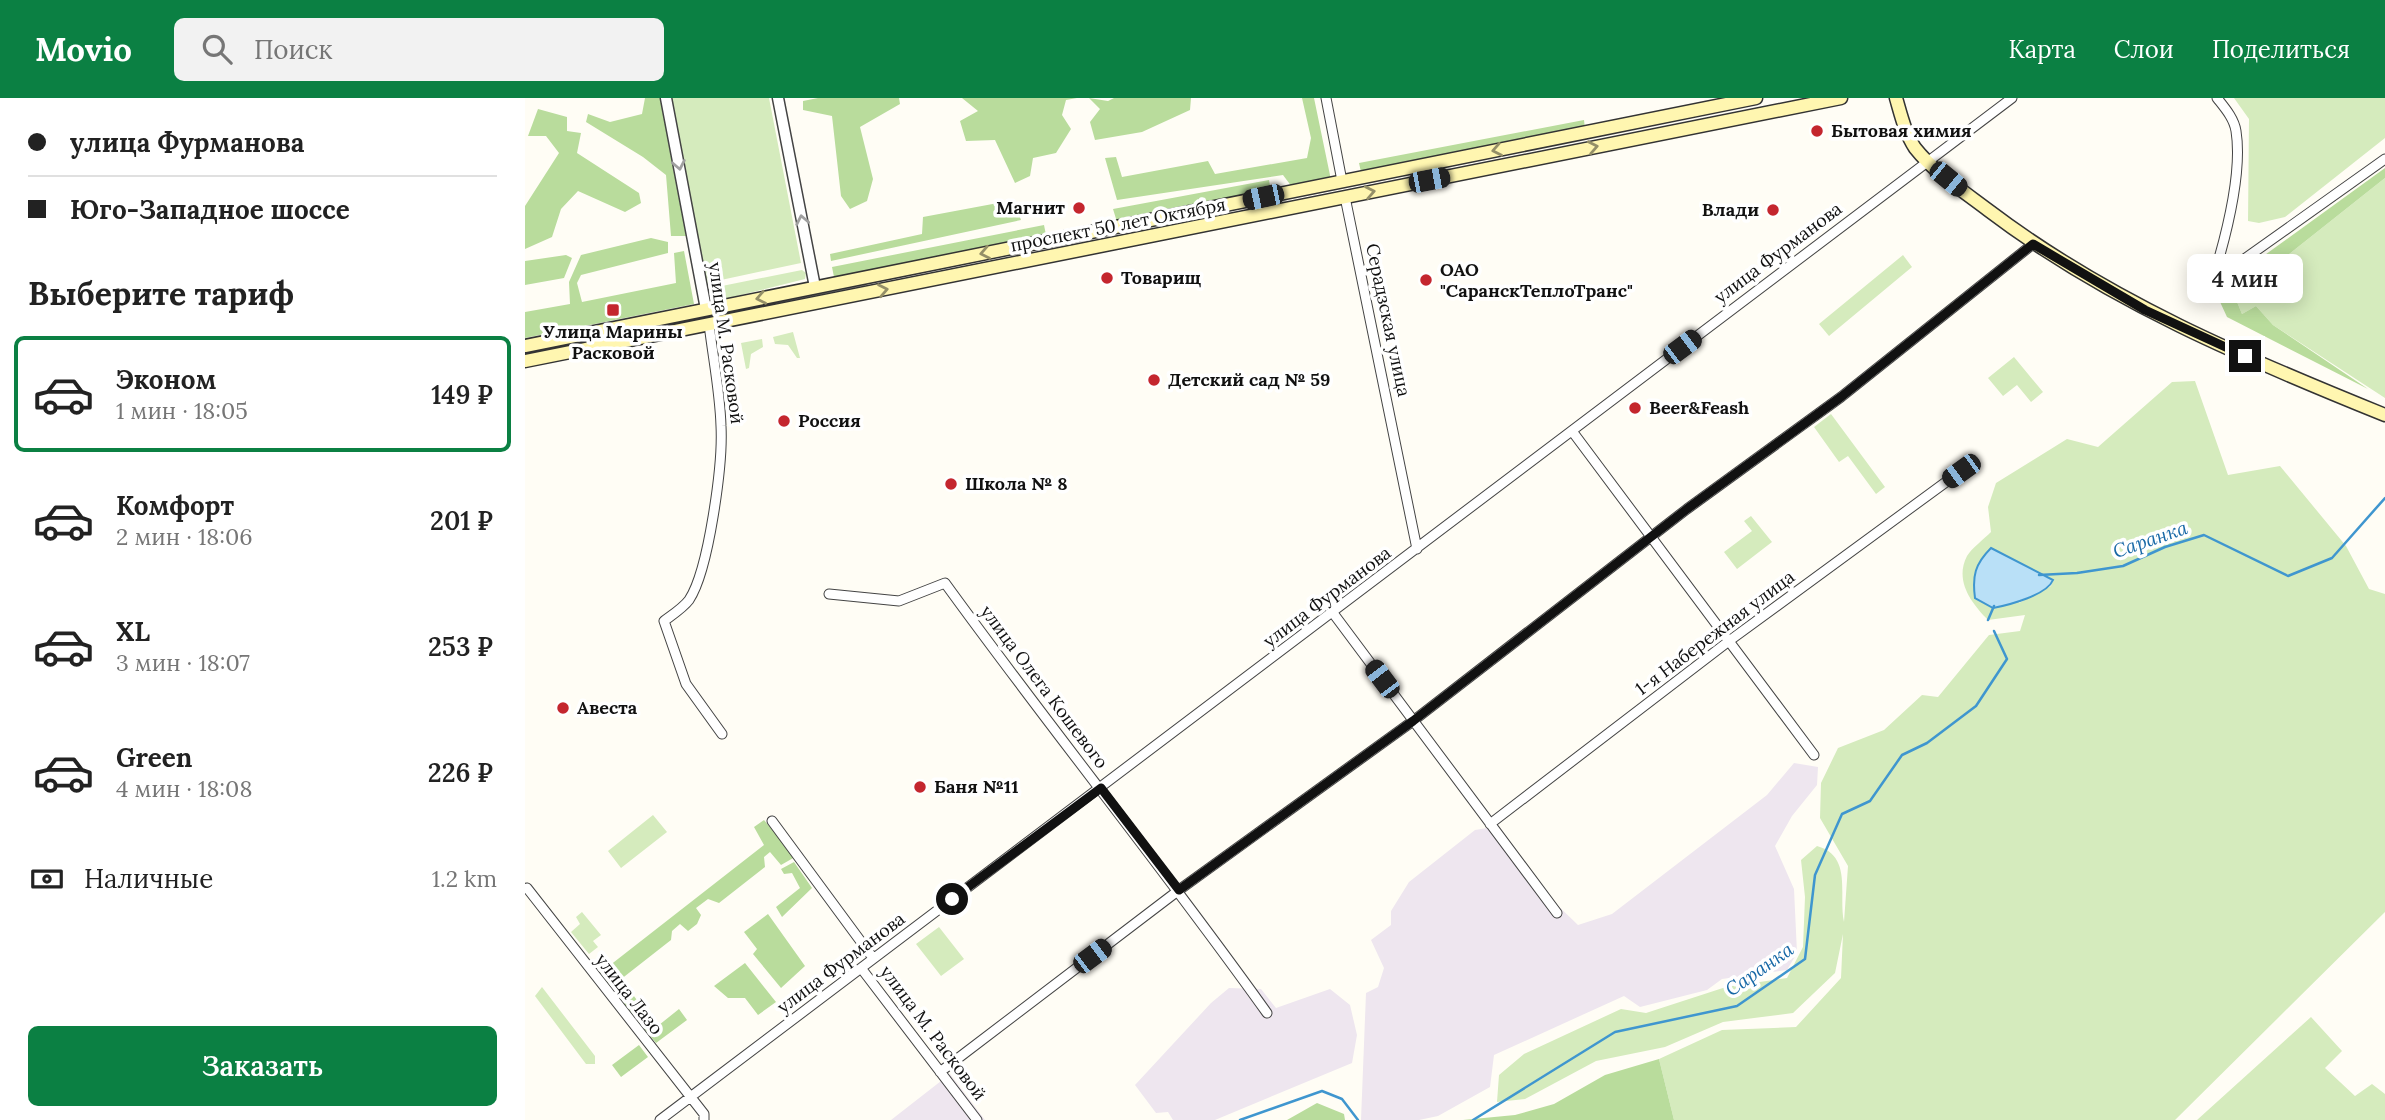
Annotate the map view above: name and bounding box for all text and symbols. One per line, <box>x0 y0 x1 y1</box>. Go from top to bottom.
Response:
search box <box>174 18 664 81</box>
text: Movio <box>35 28 132 70</box>
icon: search <box>198 30 236 68</box>
text: Поиск <box>254 33 333 66</box>
text: Карта <box>2008 34 2076 65</box>
text: Слои <box>2114 34 2174 65</box>
text: Поделиться <box>2212 34 2350 65</box>
place label: Бытовая химия <box>1831 119 1972 142</box>
marker: Бытовая химия <box>1809 123 1825 139</box>
text: улица Фурманова <box>70 126 305 159</box>
one-way arrow <box>1587 141 1599 156</box>
one-way arrow <box>1491 142 1503 157</box>
car <box>1926 158 1971 200</box>
one-way arrow <box>670 159 685 171</box>
car <box>1407 166 1452 194</box>
car <box>1241 182 1286 212</box>
one-way arrow <box>1364 186 1376 201</box>
street label: проспект 50 лет Октября <box>1008 192 1228 257</box>
text: Юго-Западное шоссе <box>70 193 350 226</box>
place label: Магнит <box>996 196 1066 219</box>
street label: улица Фурманова <box>1709 197 1846 308</box>
place label: Влади <box>1702 198 1759 221</box>
marker: Магнит <box>1071 200 1087 216</box>
marker: Влади <box>1765 202 1781 218</box>
one-way arrow <box>795 214 810 226</box>
street label: Серадзская улица <box>1361 241 1416 399</box>
one-way arrow <box>979 244 991 259</box>
callout: 4 мин <box>2187 254 2303 303</box>
place label: ОАО "СаранскТеплоТранс" <box>1440 258 1633 302</box>
street label: улица М. Расковой <box>704 261 749 425</box>
text: 4 мин <box>2212 264 2278 293</box>
place label: Товарищ <box>1121 266 1201 289</box>
marker: Товарищ <box>1099 270 1115 286</box>
marker: ОАО "СаранскТеплоТранс" <box>1418 272 1434 288</box>
text: Выберите тариф <box>28 273 294 314</box>
one-way arrow <box>877 283 889 298</box>
one-way arrow <box>755 290 767 305</box>
marker: Улица Марины Расковой <box>605 302 621 318</box>
place label: Улица Марины Расковой <box>543 320 683 364</box>
car <box>1659 326 1706 368</box>
route end <box>2229 340 2261 372</box>
icon: car <box>32 363 95 426</box>
text: Эконом <box>116 363 216 396</box>
place label: Детский сад № 59 <box>1168 368 1330 391</box>
marker: Детский сад № 59 <box>1146 372 1162 388</box>
text: 149 ₽ <box>431 378 493 411</box>
text: 1 мин · 18:05 <box>116 396 248 425</box>
place label: Beer&Feash <box>1649 396 1749 419</box>
marker: Beer&Feash <box>1627 400 1643 416</box>
place label: Россия <box>798 409 861 432</box>
marker: Россия <box>776 413 792 429</box>
car <box>1938 450 1985 492</box>
place label: Школа № 8 <box>965 472 1067 495</box>
marker: Школа № 8 <box>943 476 959 492</box>
icon: car <box>32 489 95 552</box>
text: Комфорт <box>116 489 234 522</box>
text: 201 ₽ <box>430 504 493 537</box>
water label: Саранка <box>2110 515 2191 563</box>
text: 2 мин · 18:06 <box>116 522 253 551</box>
street label: улица Фурманова <box>1258 541 1395 652</box>
street label: 1-я Набережная улица <box>1630 565 1799 700</box>
street label: улица Олега Кошевого <box>975 600 1113 773</box>
icon: car <box>32 615 95 678</box>
text: XL <box>116 615 150 648</box>
text: 253 ₽ <box>428 630 493 663</box>
text: 3 мин · 18:07 <box>116 648 250 677</box>
car <box>1361 656 1404 702</box>
place label: Авеста <box>577 696 638 719</box>
marker: Авеста <box>555 700 571 716</box>
icon: car <box>32 741 95 804</box>
text: Green <box>116 741 192 774</box>
text: 226 ₽ <box>428 756 493 789</box>
text: 4 мин · 18:08 <box>116 774 252 803</box>
place label: Баня №11 <box>934 775 1018 798</box>
marker: Баня №11 <box>912 779 928 795</box>
icon: cash <box>28 860 66 898</box>
text: Наличные <box>84 862 213 895</box>
text: 1.2 km <box>432 864 497 893</box>
route start <box>936 883 968 915</box>
street label: улица Фурманова <box>772 907 909 1018</box>
car <box>1069 935 1116 977</box>
water label: Саранка <box>1720 937 1798 1001</box>
street label: улица Лазо <box>590 948 668 1039</box>
street label: улица М. Расковой <box>875 961 992 1105</box>
button: Заказать <box>28 1026 497 1106</box>

